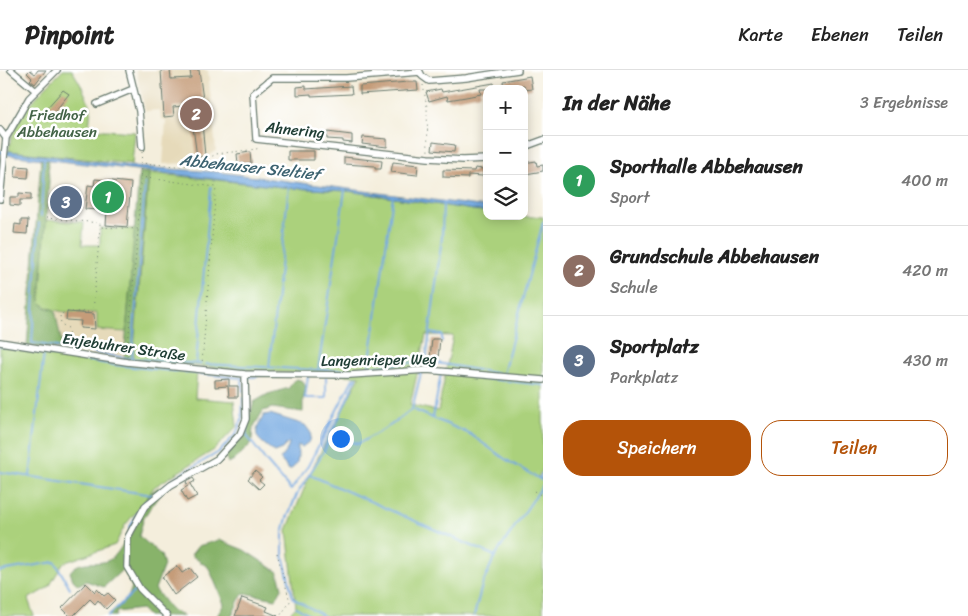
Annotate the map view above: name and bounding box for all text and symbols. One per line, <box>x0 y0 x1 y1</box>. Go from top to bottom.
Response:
text: Pinpoint <box>25 14 114 56</box>
text: Karte <box>739 19 783 51</box>
text: Ebenen <box>811 19 869 51</box>
text: Teilen <box>897 19 943 51</box>
text: In der Nähe <box>563 84 671 122</box>
map controls <box>483 85 528 220</box>
button: + <box>483 85 528 130</box>
text: 3 Ergebnisse <box>860 88 948 117</box>
pin: 2 <box>180 95 212 133</box>
park label: Friedhof Abbehausen <box>16 102 97 145</box>
street label: Ahnering <box>263 114 326 146</box>
button: − <box>483 130 528 175</box>
water label: Abbehauser Sieltief <box>178 145 326 189</box>
text: Sporthalle Abbehausen <box>610 150 803 183</box>
text: 1 <box>576 166 582 195</box>
text: 400 m <box>901 166 948 195</box>
button: layers <box>483 175 528 220</box>
pin: 1 <box>92 178 124 216</box>
pin: 3 <box>50 183 82 221</box>
text: Sport <box>610 183 650 212</box>
text: Grundschule Abbehausen <box>610 240 819 273</box>
text: 2 <box>574 256 584 285</box>
text: 420 m <box>902 256 948 285</box>
text: Schule <box>610 273 658 302</box>
street label: Enjebuhrer Straße <box>61 325 188 369</box>
text: Sportplatz <box>610 330 699 363</box>
street label: Langenrieper Weg <box>321 346 438 374</box>
text: 3 <box>575 346 583 375</box>
text: 430 m <box>903 346 948 375</box>
text: Parkplatz <box>610 363 678 392</box>
button: Speichern <box>563 420 751 476</box>
button: Teilen <box>761 420 948 476</box>
your location <box>328 426 354 452</box>

